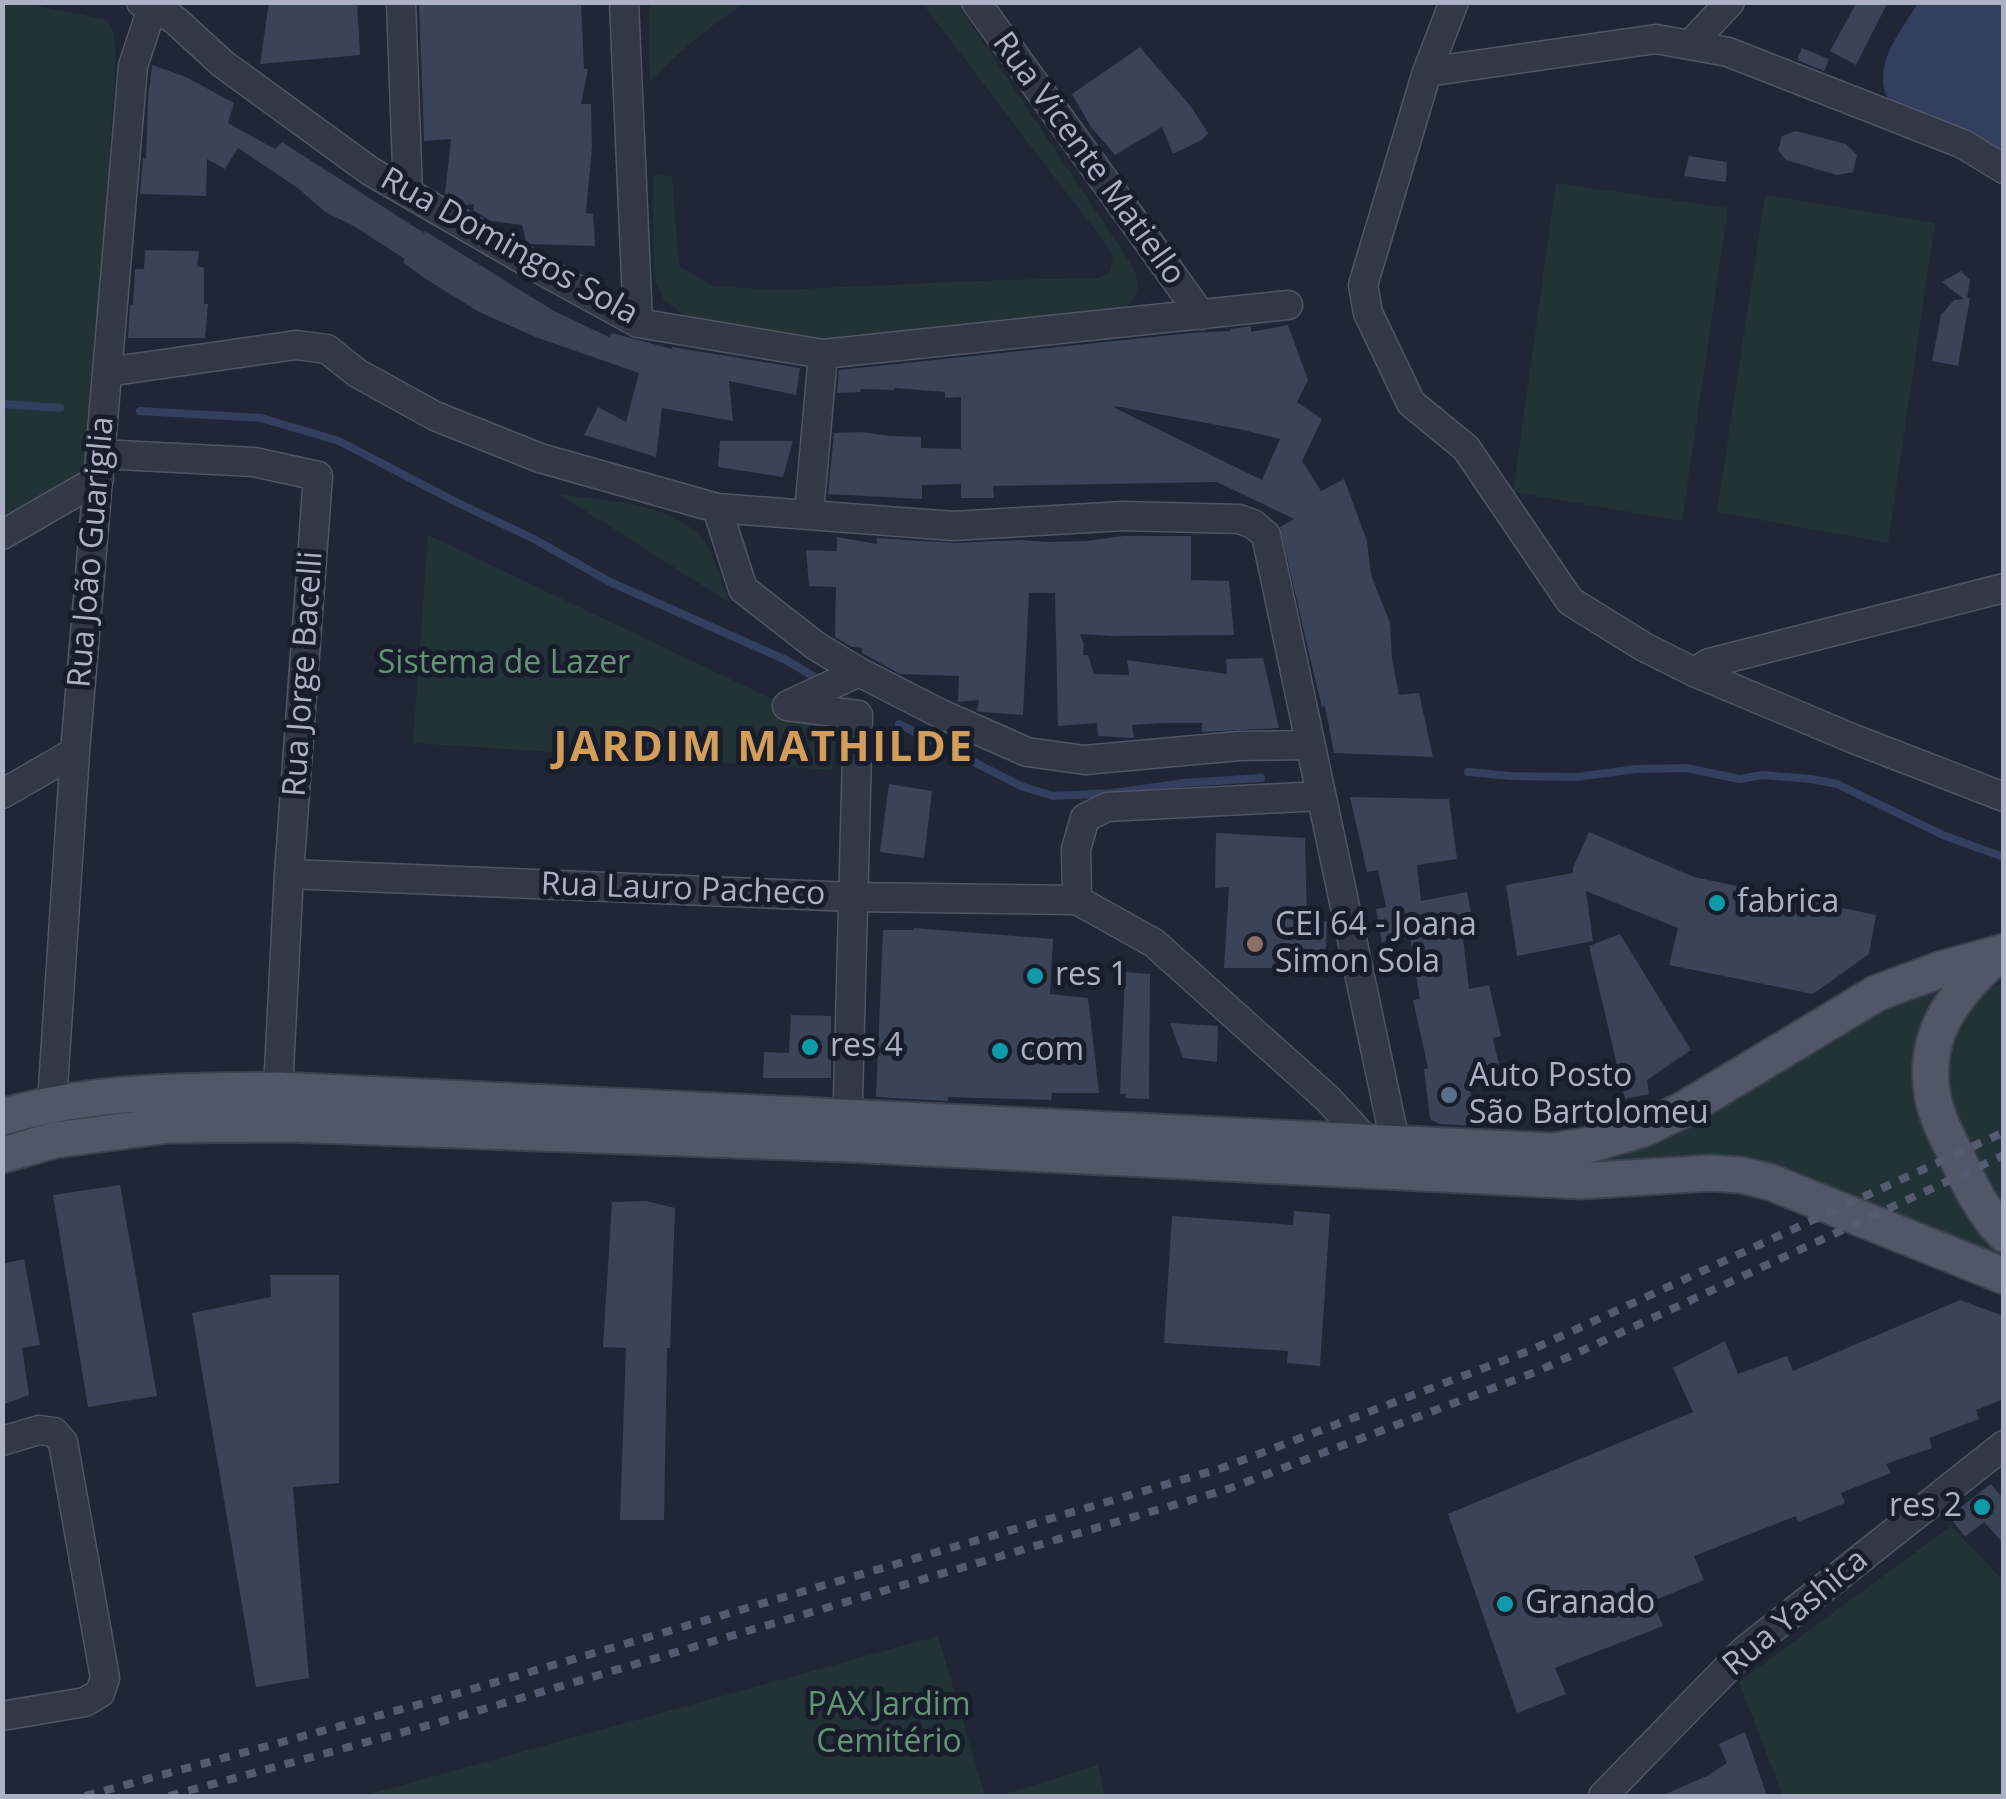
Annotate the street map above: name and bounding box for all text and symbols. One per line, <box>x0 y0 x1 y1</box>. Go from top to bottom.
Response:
street label: Rua Vicente Matiello <box>984 25 1192 293</box>
street label: Rua Domingos Sola <box>374 160 644 334</box>
street label: Rua João Guariglia <box>61 415 123 689</box>
street label: Rua Jorge Bacelli <box>276 550 332 798</box>
park label: Sistema de Lazer <box>378 645 630 683</box>
district label: JARDIM MATHILDE <box>554 724 974 774</box>
street label: Rua Lauro Pacheco <box>540 866 826 914</box>
place label: fabrica <box>1737 884 1839 922</box>
marker: fabrica <box>1706 892 1728 914</box>
place label: CEI 64 - Joana Simon Sola <box>1275 907 1477 982</box>
marker: CEI 64 - Joana Simon Sola <box>1244 933 1266 955</box>
place label: res 1 <box>1055 957 1128 995</box>
marker: res 1 <box>1024 965 1046 987</box>
place label: res 4 <box>830 1028 903 1066</box>
place label: com <box>1020 1032 1084 1070</box>
marker: res 4 <box>799 1036 821 1058</box>
marker: com <box>989 1040 1011 1062</box>
place label: Auto Posto São Bartolomeu <box>1469 1058 1709 1133</box>
marker: Auto Posto São Bartolomeu <box>1438 1084 1460 1106</box>
place label: res 2 <box>1889 1488 1962 1526</box>
marker: res 2 <box>1971 1496 1993 1518</box>
street label: Rua Yashica <box>1716 1541 1876 1685</box>
place label: Granado <box>1525 1585 1655 1623</box>
marker: Granado <box>1494 1593 1516 1615</box>
park label: PAX Jardim Cemitério <box>807 1687 971 1762</box>

